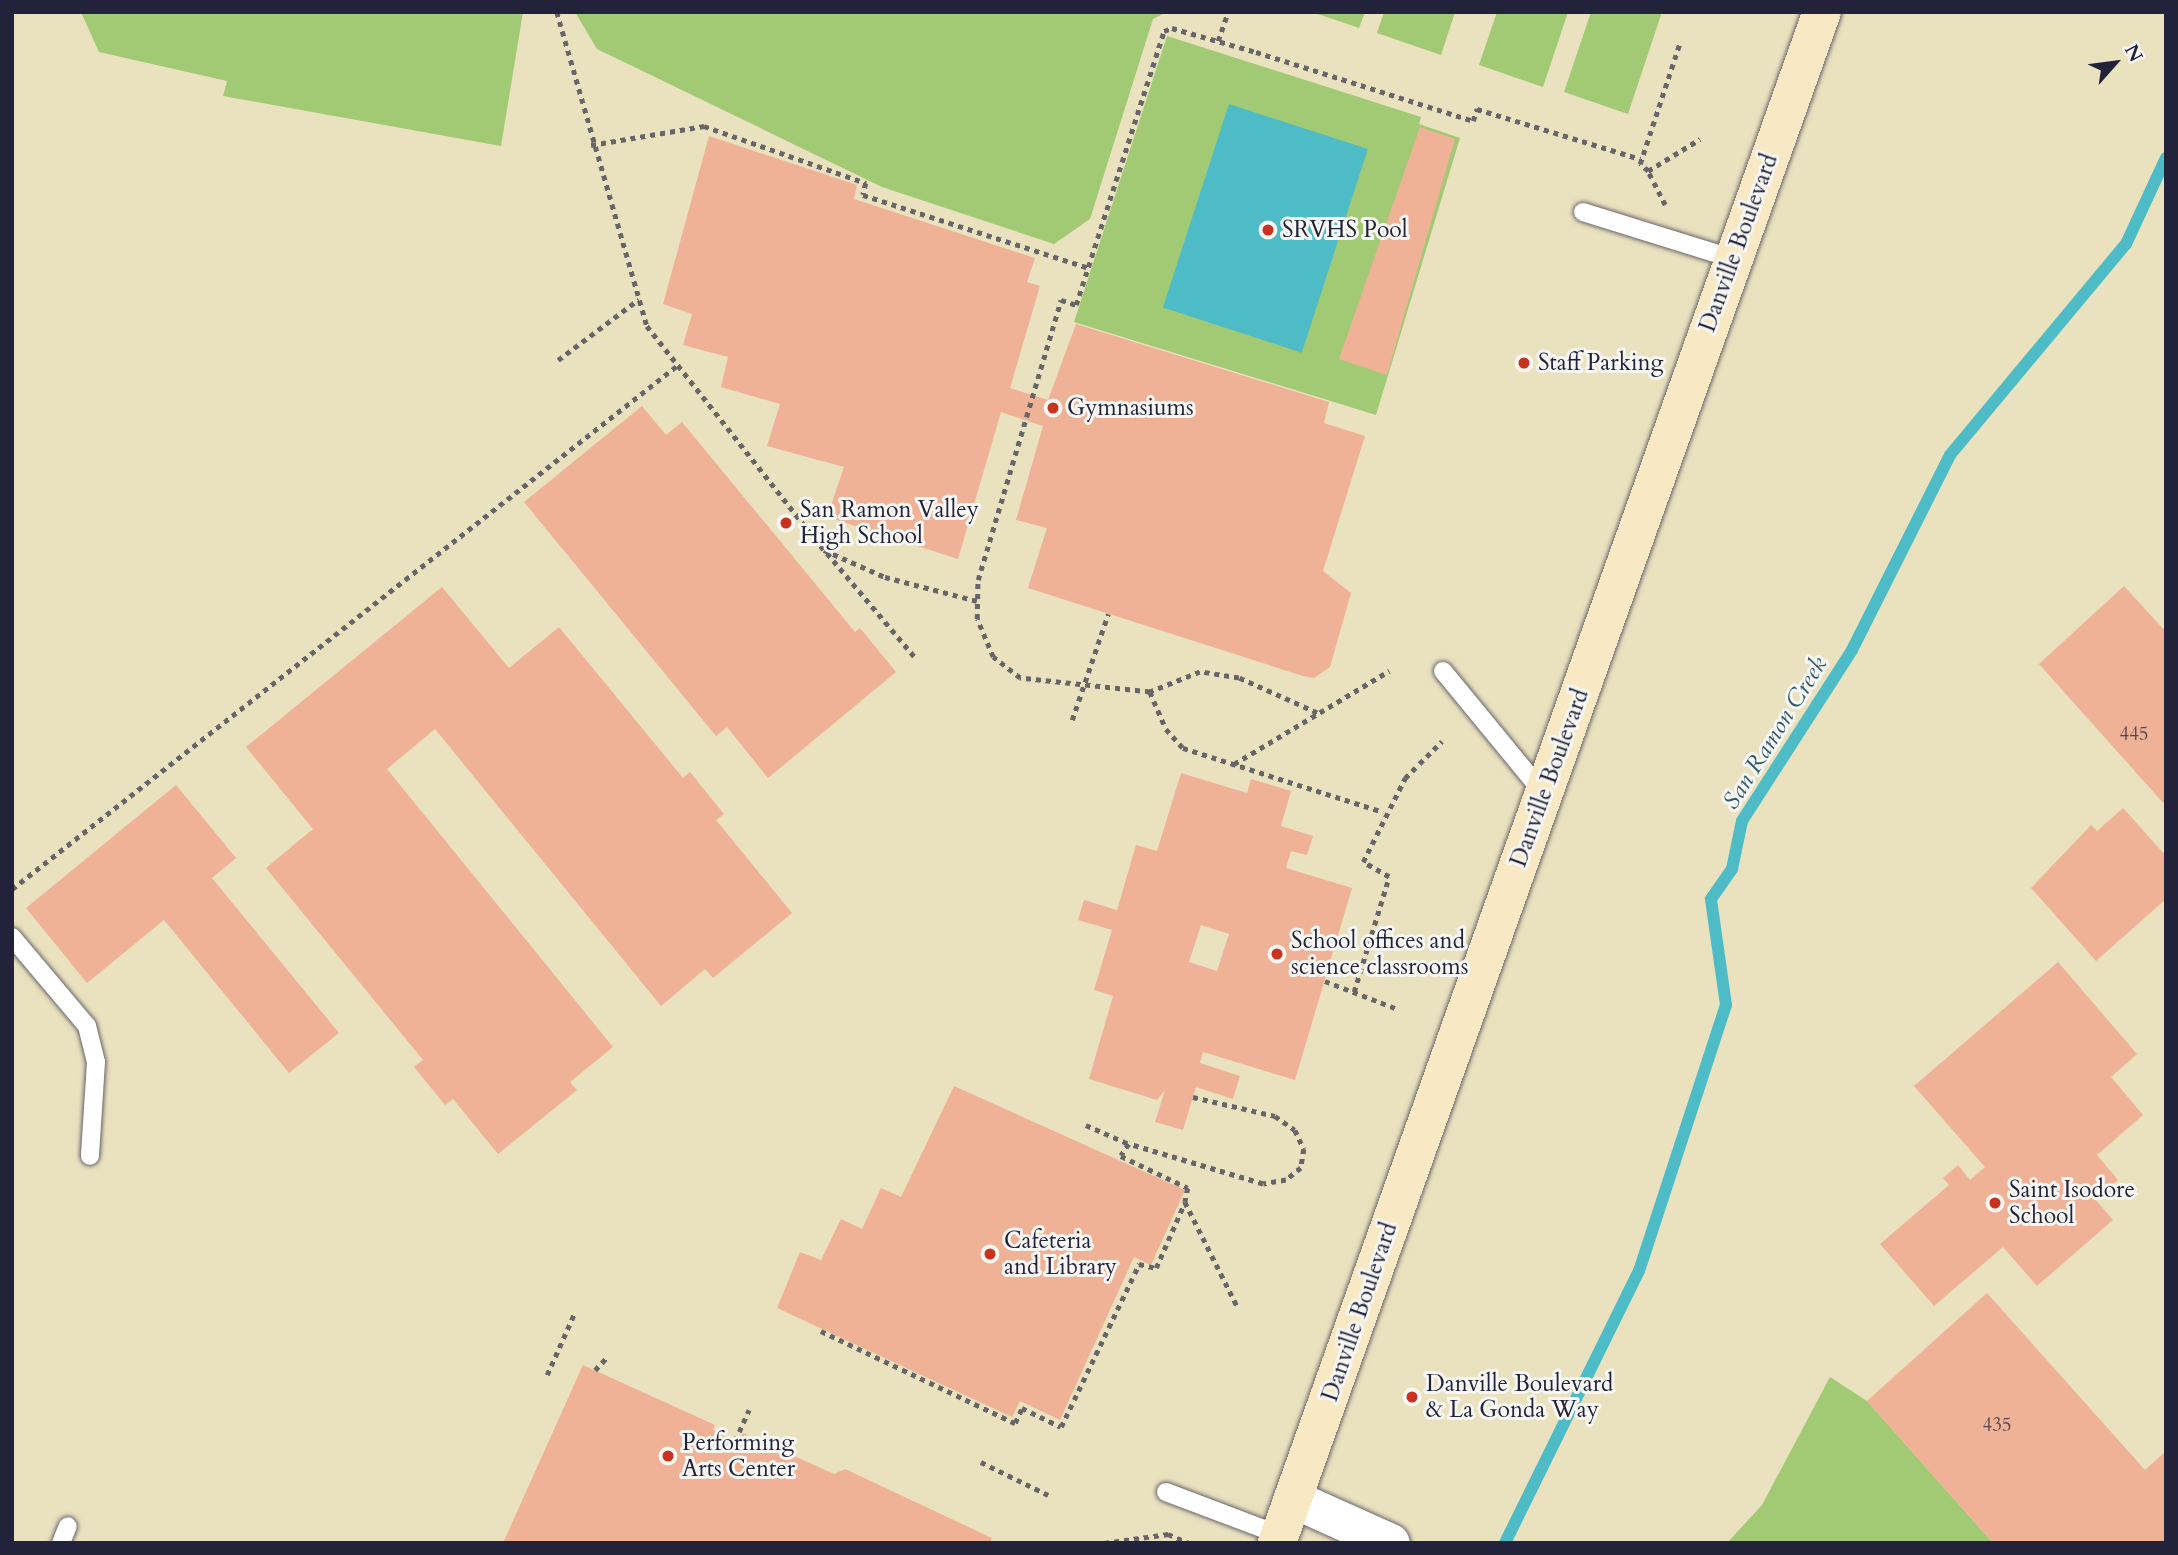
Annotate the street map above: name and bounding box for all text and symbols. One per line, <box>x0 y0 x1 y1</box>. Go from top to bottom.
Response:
north arrow <box>2080 28 2150 98</box>
text: N <box>2118 40 2149 67</box>
street label: Danville Boulevard <box>1694 150 1784 336</box>
place label: SRVHS Pool <box>1282 216 1408 244</box>
marker: SRVHS Pool <box>1260 222 1276 238</box>
place label: Staff Parking <box>1538 349 1663 377</box>
marker: Staff Parking <box>1516 355 1532 371</box>
place label: Gymnasiums <box>1067 394 1194 422</box>
marker: Gymnasiums <box>1045 400 1061 416</box>
place label: San Ramon Valley High School <box>800 496 979 550</box>
marker: San Ramon Valley High School <box>778 515 794 531</box>
water label: San Ramon Creek <box>1717 651 1833 815</box>
street label: Danville Boulevard <box>1505 685 1595 871</box>
house number: 445 <box>2119 724 2149 746</box>
place label: School offices and science classrooms <box>1291 927 1468 981</box>
marker: School offices and science classrooms <box>1269 946 1285 962</box>
place label: Saint Isodore School <box>2009 1176 2135 1230</box>
marker: Saint Isodore School <box>1987 1195 2003 1211</box>
street label: Danville Boulevard <box>1316 1219 1404 1405</box>
place label: Cafeteria and Library <box>1004 1227 1117 1281</box>
marker: Cafeteria and Library <box>982 1246 998 1262</box>
place label: Danville Boulevard & La Gonda Way <box>1426 1370 1613 1424</box>
marker: Danville Boulevard & La Gonda Way <box>1404 1389 1420 1405</box>
house number: 435 <box>1982 1415 2012 1437</box>
place label: Performing Arts Center <box>682 1429 795 1483</box>
marker: Performing Arts Center <box>660 1448 676 1464</box>

